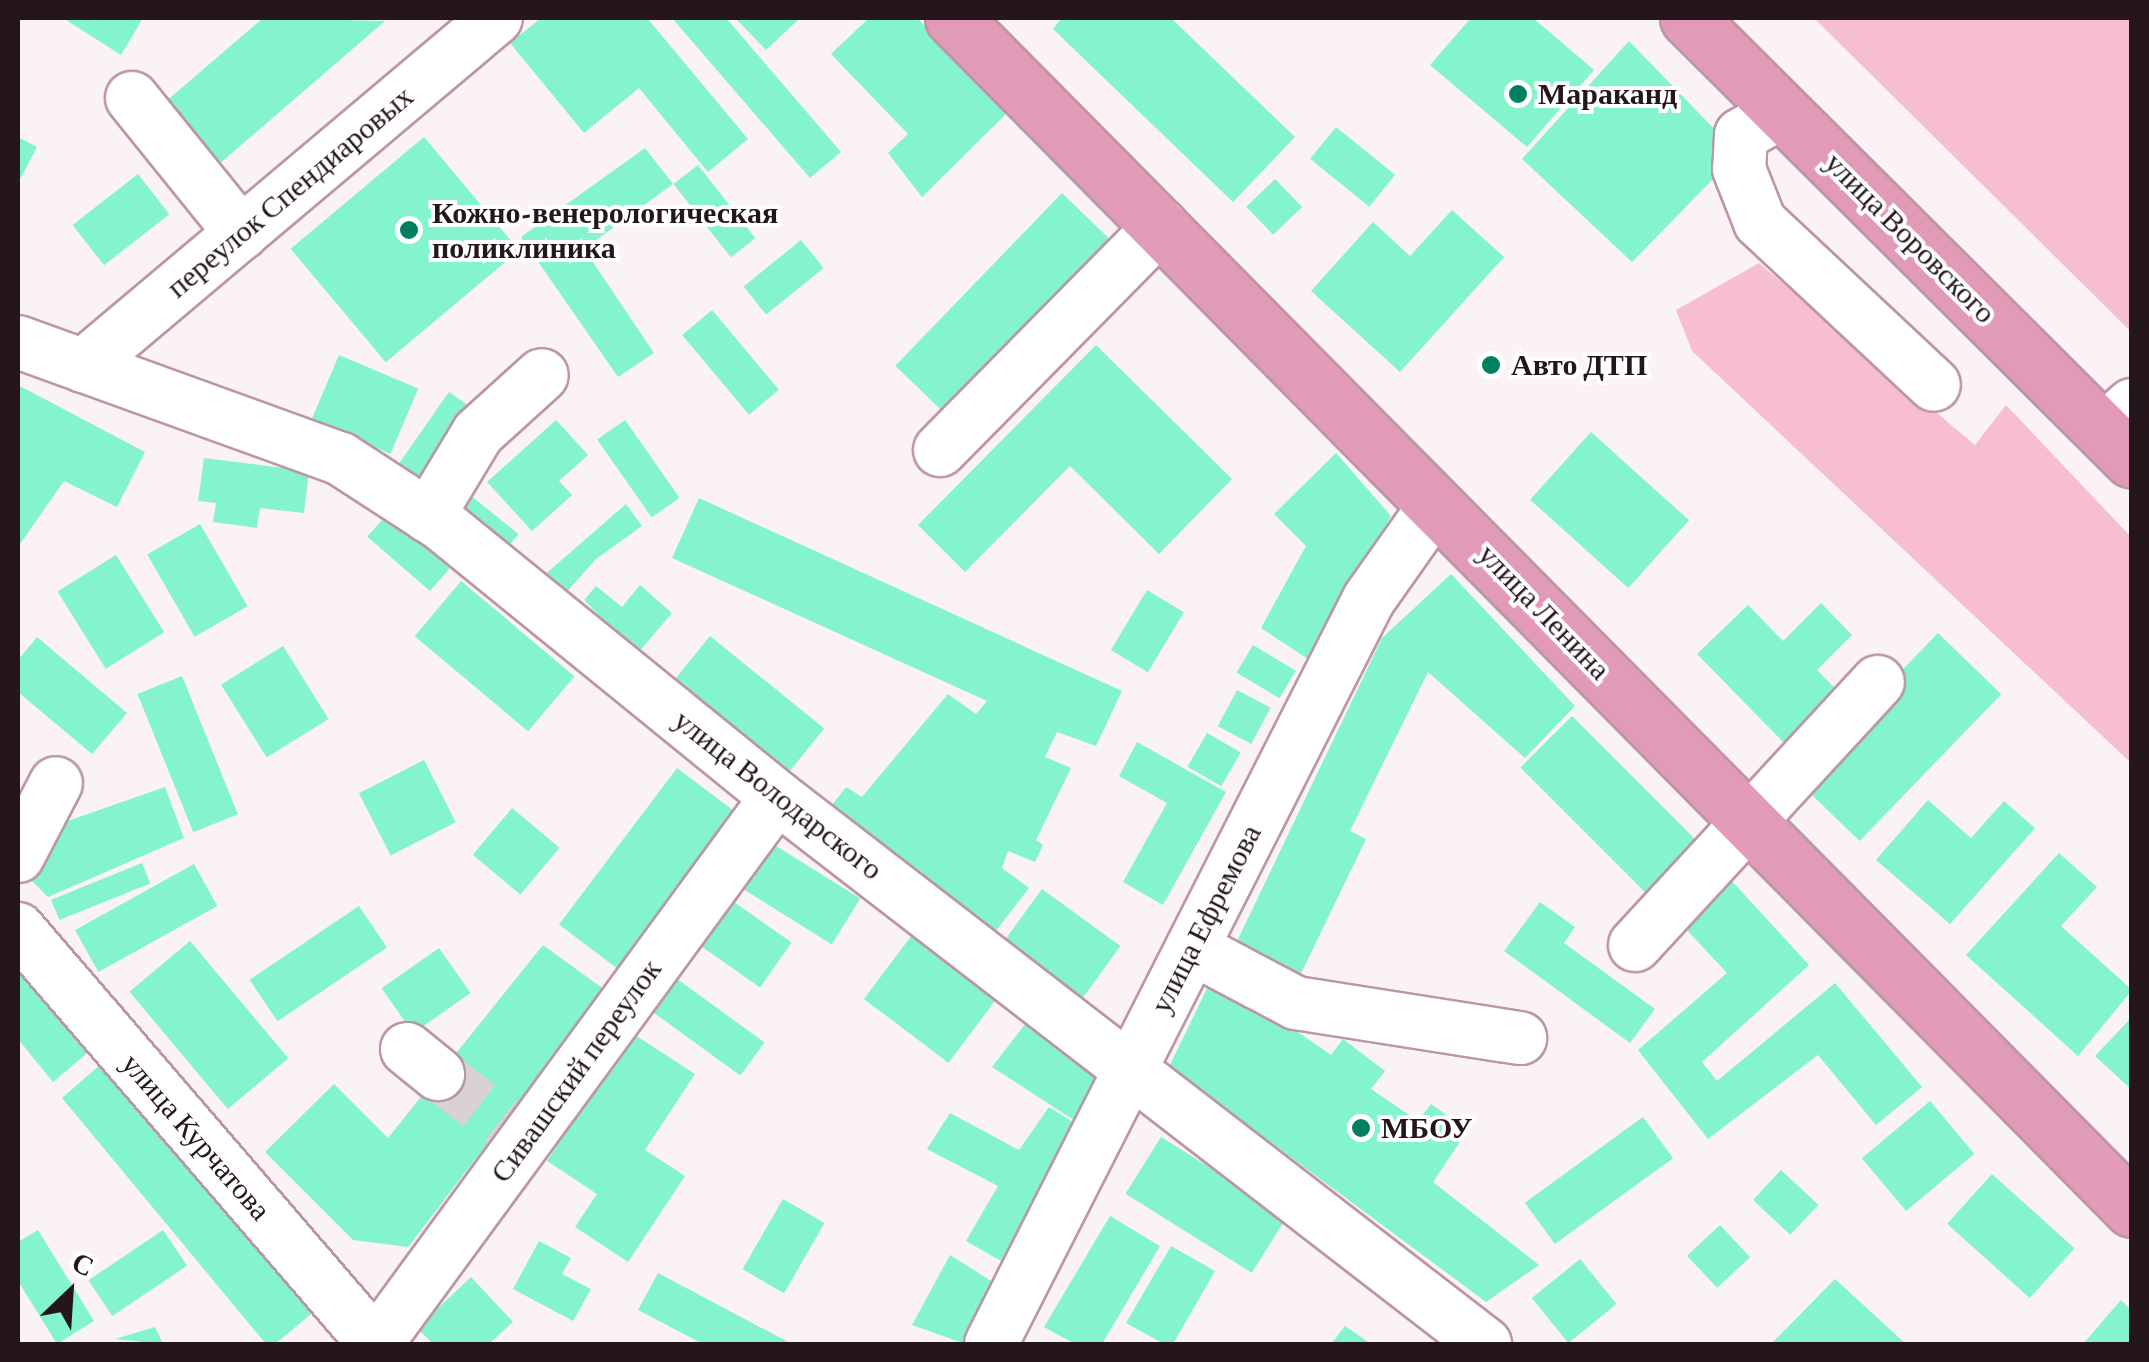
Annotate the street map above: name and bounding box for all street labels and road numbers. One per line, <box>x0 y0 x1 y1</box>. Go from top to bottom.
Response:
street label: переулок Спендиаровых <box>160 79 420 305</box>
street label: улица Воровского <box>1817 145 2003 331</box>
street label: улица Ленина <box>1470 537 1618 687</box>
street label: улица Володарского <box>666 702 890 888</box>
street label: улица Ефремова <box>1143 819 1269 1019</box>
street label: Сивашский переулок <box>483 952 669 1190</box>
street label: улица Курчатова <box>114 1046 278 1228</box>

